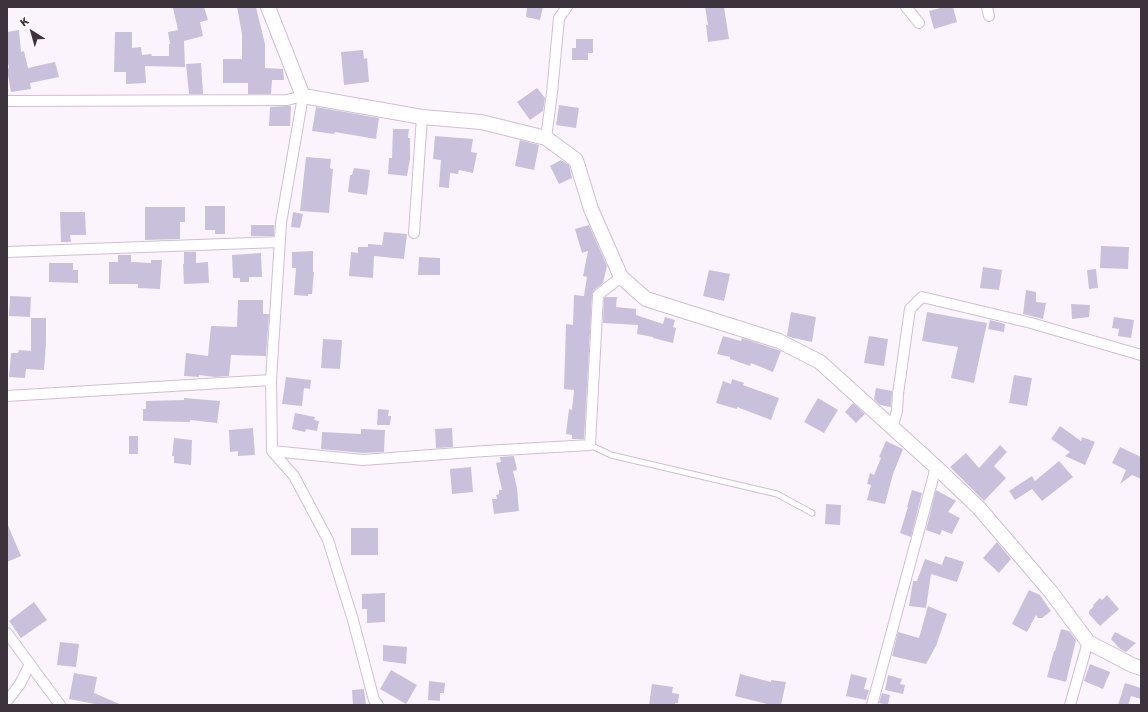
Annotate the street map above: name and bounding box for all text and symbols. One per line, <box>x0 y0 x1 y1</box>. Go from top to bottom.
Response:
north arrow <box>12 12 52 52</box>
text: K <box>18 15 31 30</box>

